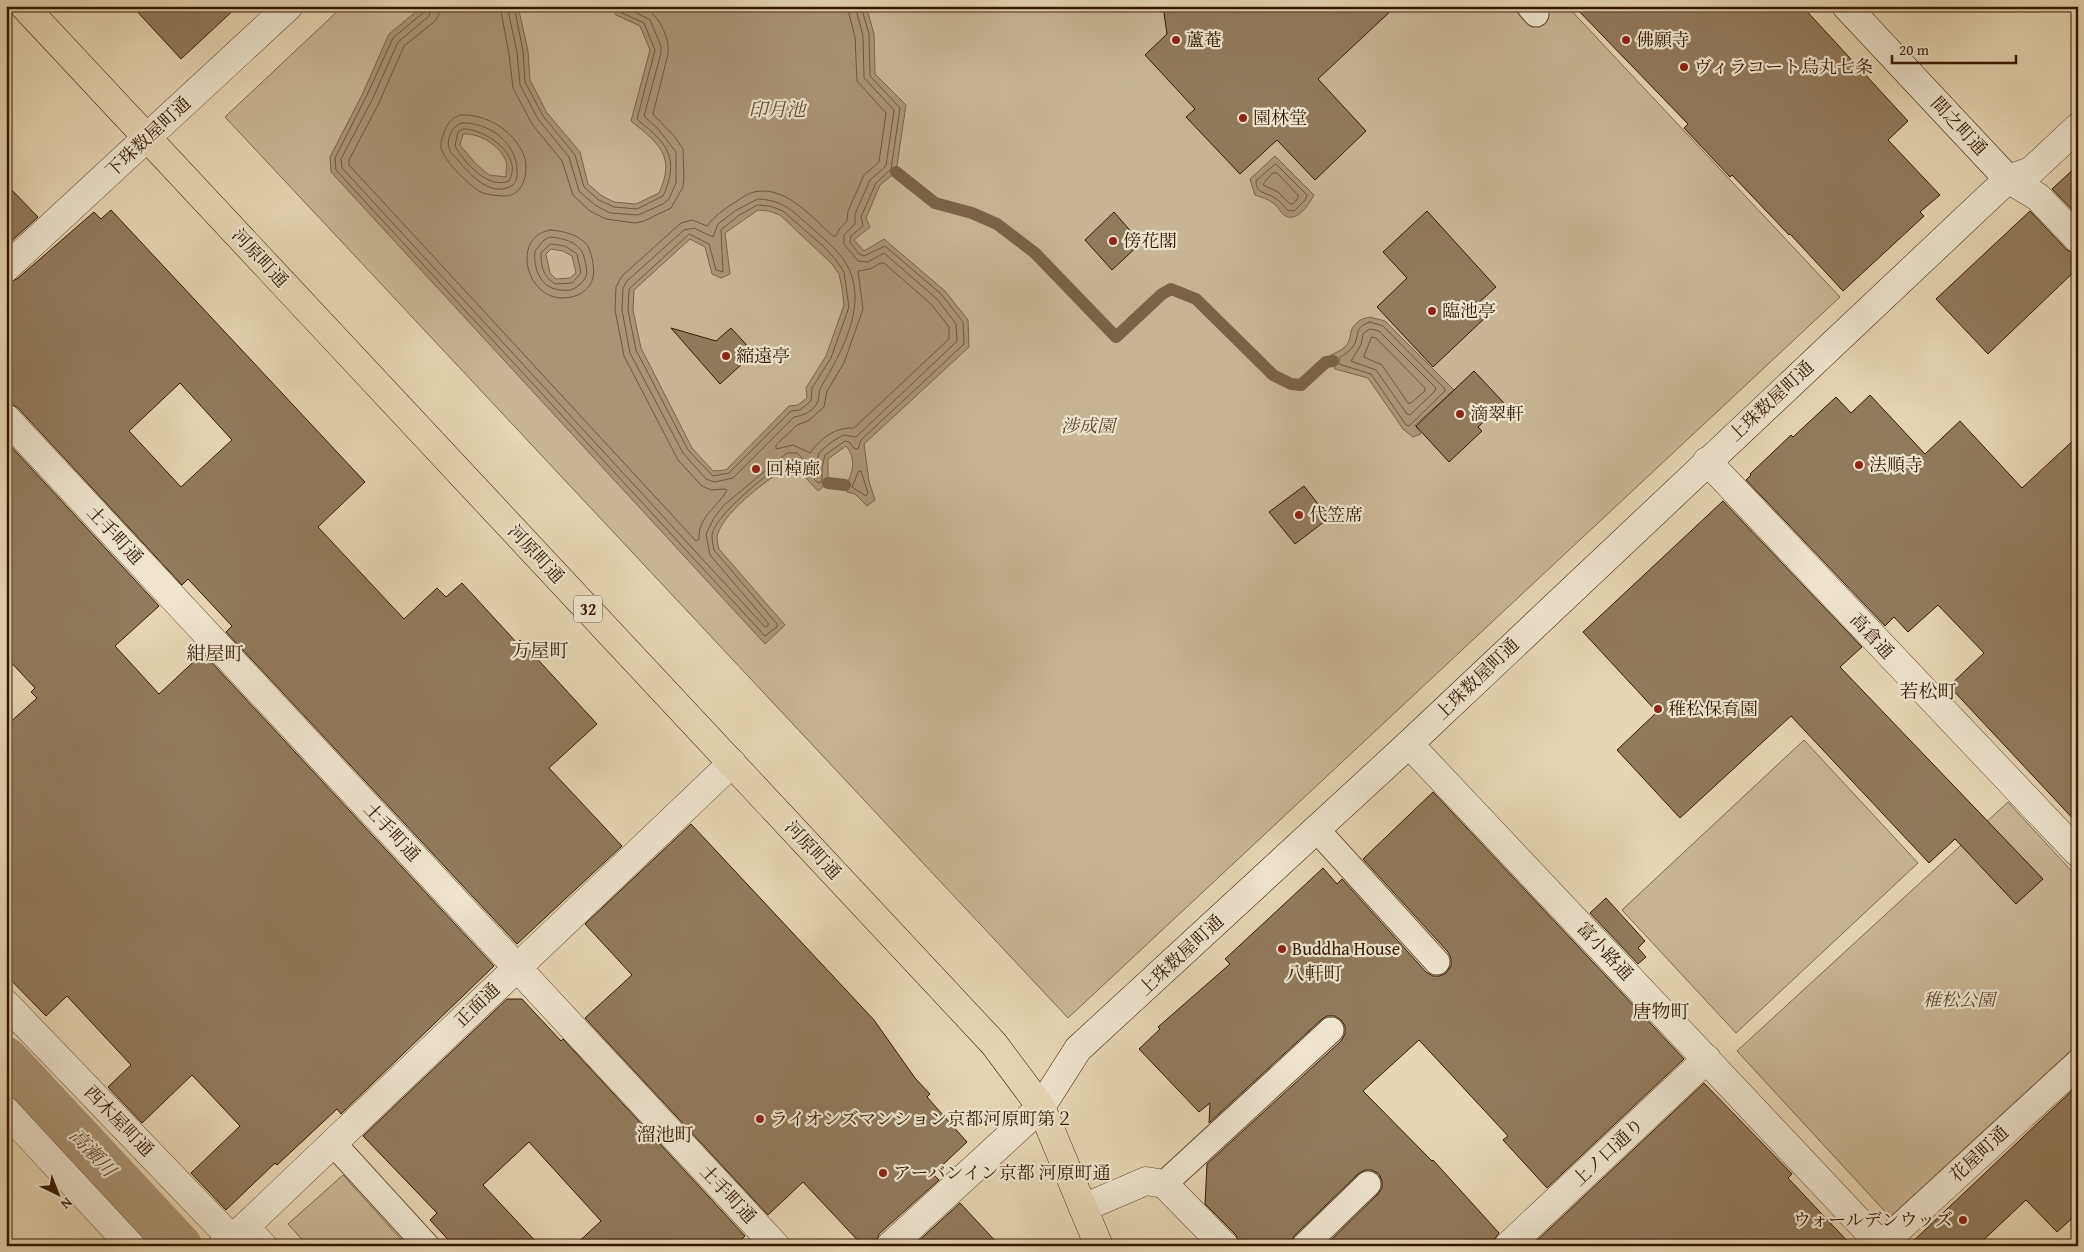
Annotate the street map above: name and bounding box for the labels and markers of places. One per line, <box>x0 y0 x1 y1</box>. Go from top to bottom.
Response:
place label: 蘆菴 <box>1186 26 1222 53</box>
place label: 佛願寺 <box>1636 26 1690 53</box>
marker: 蘆菴 <box>1170 34 1182 46</box>
marker: 佛願寺 <box>1620 34 1632 46</box>
place label: ヴィラコート烏丸七条 <box>1694 53 1873 80</box>
marker: ヴィラコート烏丸七条 <box>1678 61 1690 73</box>
place label: 園林堂 <box>1253 104 1307 131</box>
marker: 園林堂 <box>1237 112 1249 124</box>
place label: 傍花閣 <box>1123 227 1177 254</box>
marker: 傍花閣 <box>1107 235 1119 247</box>
place label: 臨池亭 <box>1442 297 1496 324</box>
marker: 臨池亭 <box>1426 305 1438 317</box>
place label: 縮遠亭 <box>736 342 790 369</box>
marker: 縮遠亭 <box>720 350 732 362</box>
place label: 滴翠軒 <box>1470 400 1524 427</box>
marker: 滴翠軒 <box>1454 408 1466 420</box>
place label: 法順寺 <box>1869 451 1923 478</box>
place label: 回棹廊 <box>766 455 820 482</box>
marker: 法順寺 <box>1853 459 1865 471</box>
marker: 回棹廊 <box>750 463 762 475</box>
place label: 代笠席 <box>1309 501 1363 528</box>
marker: 代笠席 <box>1293 509 1305 521</box>
place label: 稚松保育園 <box>1668 695 1758 722</box>
marker: 稚松保育園 <box>1652 703 1664 715</box>
place label: Buddha House <box>1292 935 1400 962</box>
marker: Buddha House <box>1276 943 1288 955</box>
place label: ライオンズマンション京都河原町第２ <box>770 1105 1073 1132</box>
marker: ライオンズマンション京都河原町第２ <box>754 1113 766 1125</box>
place label: アーバンイン京都 河原町通 <box>893 1159 1111 1186</box>
marker: アーバンイン京都 河原町通 <box>877 1167 889 1179</box>
place label: ウォールデンウッズ <box>1793 1206 1953 1233</box>
marker: ウォールデンウッズ <box>1957 1214 1969 1226</box>

